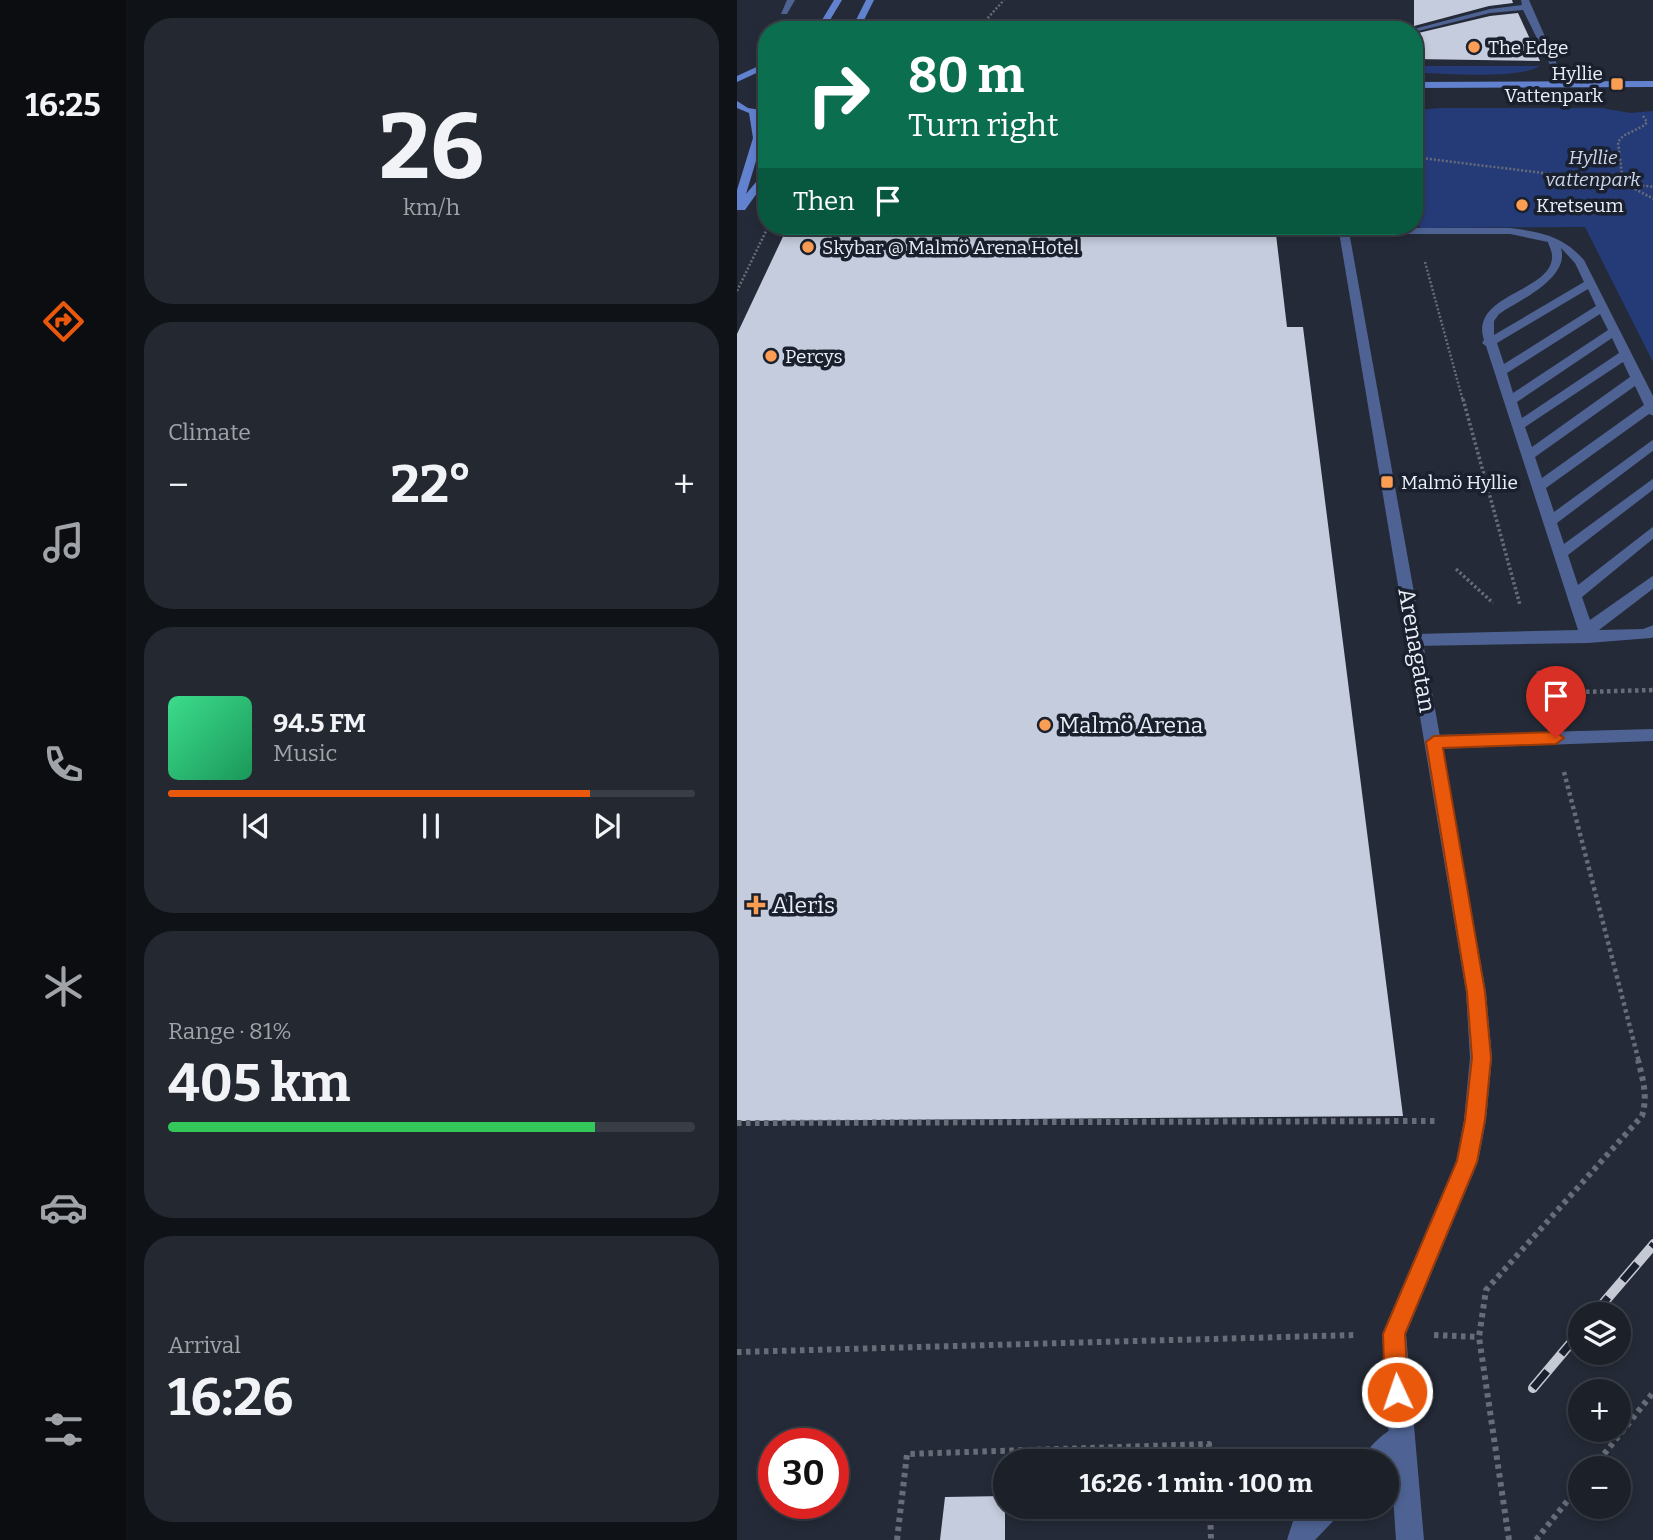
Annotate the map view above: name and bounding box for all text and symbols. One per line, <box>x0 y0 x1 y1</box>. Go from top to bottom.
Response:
place label: The Edge <box>1488 36 1568 59</box>
marker: The Edge <box>1466 39 1482 55</box>
text: 80 m <box>908 46 1024 105</box>
icon: right <box>793 49 884 140</box>
place label: Hyllie Vattenpark <box>1505 62 1603 107</box>
marker: Hyllie Vattenpark <box>1609 76 1625 92</box>
text: 16:25 <box>25 86 101 124</box>
text: 26 <box>379 93 484 202</box>
text: Turn right <box>908 106 1059 144</box>
park label: Hyllie vattenpark <box>1546 146 1641 191</box>
icon: arrive <box>869 182 907 220</box>
text: Then <box>793 186 855 217</box>
text: km/h <box>403 193 460 221</box>
place label: Kretseum <box>1536 194 1624 217</box>
marker: Kretseum <box>1514 197 1530 213</box>
place label: Skybar @ Malmö Arena Hotel <box>822 236 1079 259</box>
marker: Skybar @ Malmö Arena Hotel <box>800 239 816 255</box>
icon: directions <box>39 297 88 346</box>
place label: Percys <box>785 345 842 368</box>
marker: Percys <box>763 348 779 364</box>
text: Climate <box>168 418 251 446</box>
text: 22° <box>390 453 472 516</box>
text: − <box>168 462 189 508</box>
text: + <box>673 462 695 508</box>
place label: Malmö Hyllie <box>1401 471 1518 494</box>
marker: Malmö Hyllie <box>1379 474 1395 490</box>
icon: music <box>39 518 88 567</box>
street label: Arenagatan <box>1392 586 1442 715</box>
pin <box>1526 666 1586 738</box>
icon: arrive <box>1537 677 1575 715</box>
text: 94.5 FM <box>273 708 366 739</box>
place label: Malmö Arena <box>1059 711 1204 739</box>
marker: Malmö Arena <box>1037 717 1053 733</box>
text: Music <box>273 739 337 767</box>
icon: phone <box>39 740 88 789</box>
icon: previous <box>237 807 275 845</box>
icon: pause <box>412 807 450 845</box>
icon: next <box>588 807 626 845</box>
place label: Aleris <box>772 891 835 919</box>
marker: Aleris <box>746 895 766 915</box>
icon: climate <box>39 962 88 1011</box>
text: Range · 81% <box>168 1017 292 1045</box>
text: 405 km <box>168 1052 350 1115</box>
icon: car <box>39 1183 88 1232</box>
map controls <box>1568 1302 1631 1519</box>
button: layers <box>1568 1302 1631 1365</box>
text: Arrival <box>168 1331 241 1359</box>
position arrow <box>1360 1355 1434 1429</box>
text: 16:26 <box>168 1366 293 1429</box>
button: + <box>1568 1379 1631 1442</box>
icon: filters <box>39 1405 88 1454</box>
speed limit sign: 30 <box>758 1428 849 1519</box>
button: − <box>1568 1456 1631 1519</box>
text: 16:26 · 1 min · 100 m <box>1080 1468 1312 1499</box>

